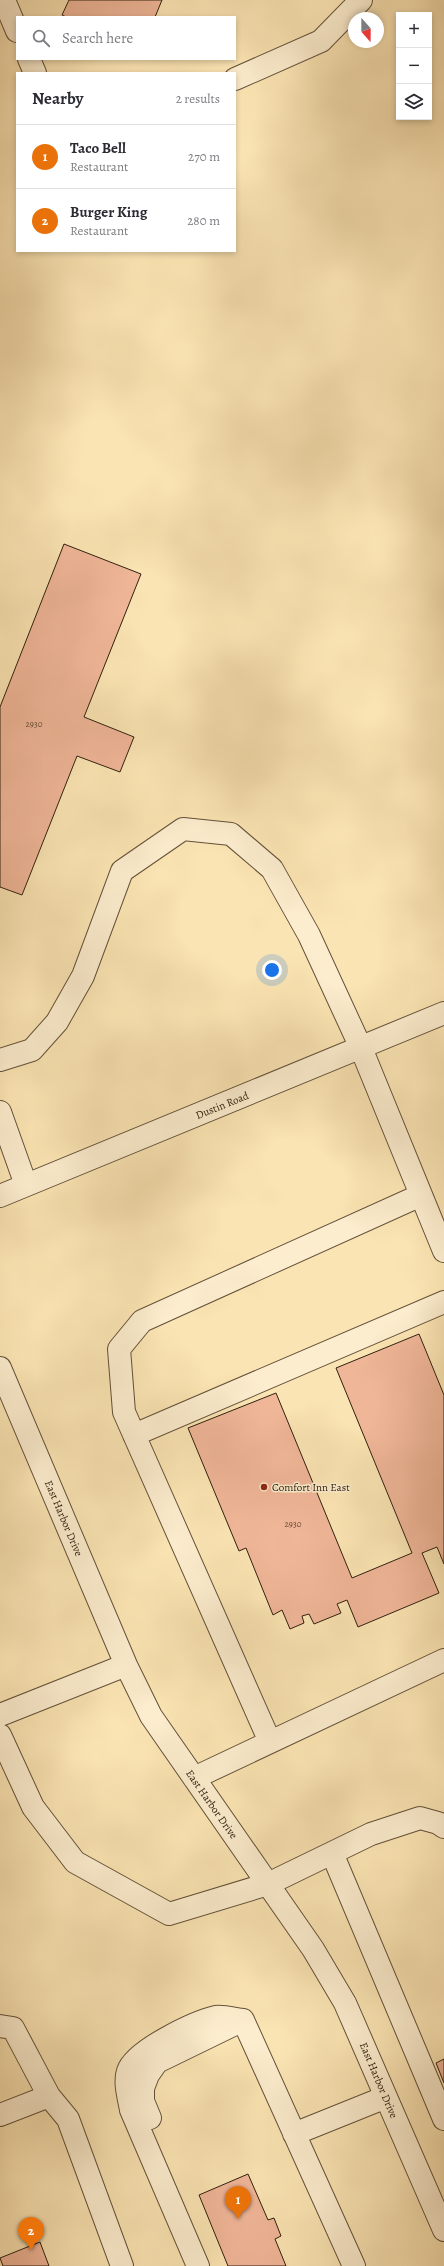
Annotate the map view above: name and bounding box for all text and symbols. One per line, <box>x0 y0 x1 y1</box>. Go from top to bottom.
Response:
north arrow <box>348 12 384 48</box>
map controls <box>396 12 432 120</box>
button: + <box>396 12 432 48</box>
search box <box>16 16 236 60</box>
icon: search <box>30 27 52 49</box>
text: Search here <box>62 28 133 48</box>
button: − <box>396 48 432 84</box>
button: layers <box>396 84 432 120</box>
text: Nearby <box>32 87 83 110</box>
text: 2 results <box>176 90 220 107</box>
text: Taco Bell <box>70 138 126 158</box>
text: 1 <box>43 148 47 165</box>
text: 270 m <box>188 148 220 165</box>
text: Restaurant <box>70 158 128 175</box>
text: Burger King <box>70 202 147 222</box>
text: 2 <box>42 212 48 229</box>
text: 280 m <box>187 212 220 229</box>
text: Restaurant <box>70 222 128 239</box>
house number: 2930 <box>26 718 43 730</box>
your location <box>262 960 282 980</box>
street label: Dustin Road <box>193 1088 251 1123</box>
street label: East Harbor Drive <box>41 1478 86 1559</box>
place label: Comfort Inn East <box>272 1480 350 1495</box>
marker: Comfort Inn East <box>259 1482 269 1492</box>
house number: 2930 <box>285 1518 302 1530</box>
street label: East Harbor Drive <box>182 1767 241 1842</box>
street label: East Harbor Drive <box>356 2040 401 2121</box>
pin: 1 <box>225 2186 251 2219</box>
pin: 2 <box>18 2217 44 2250</box>

